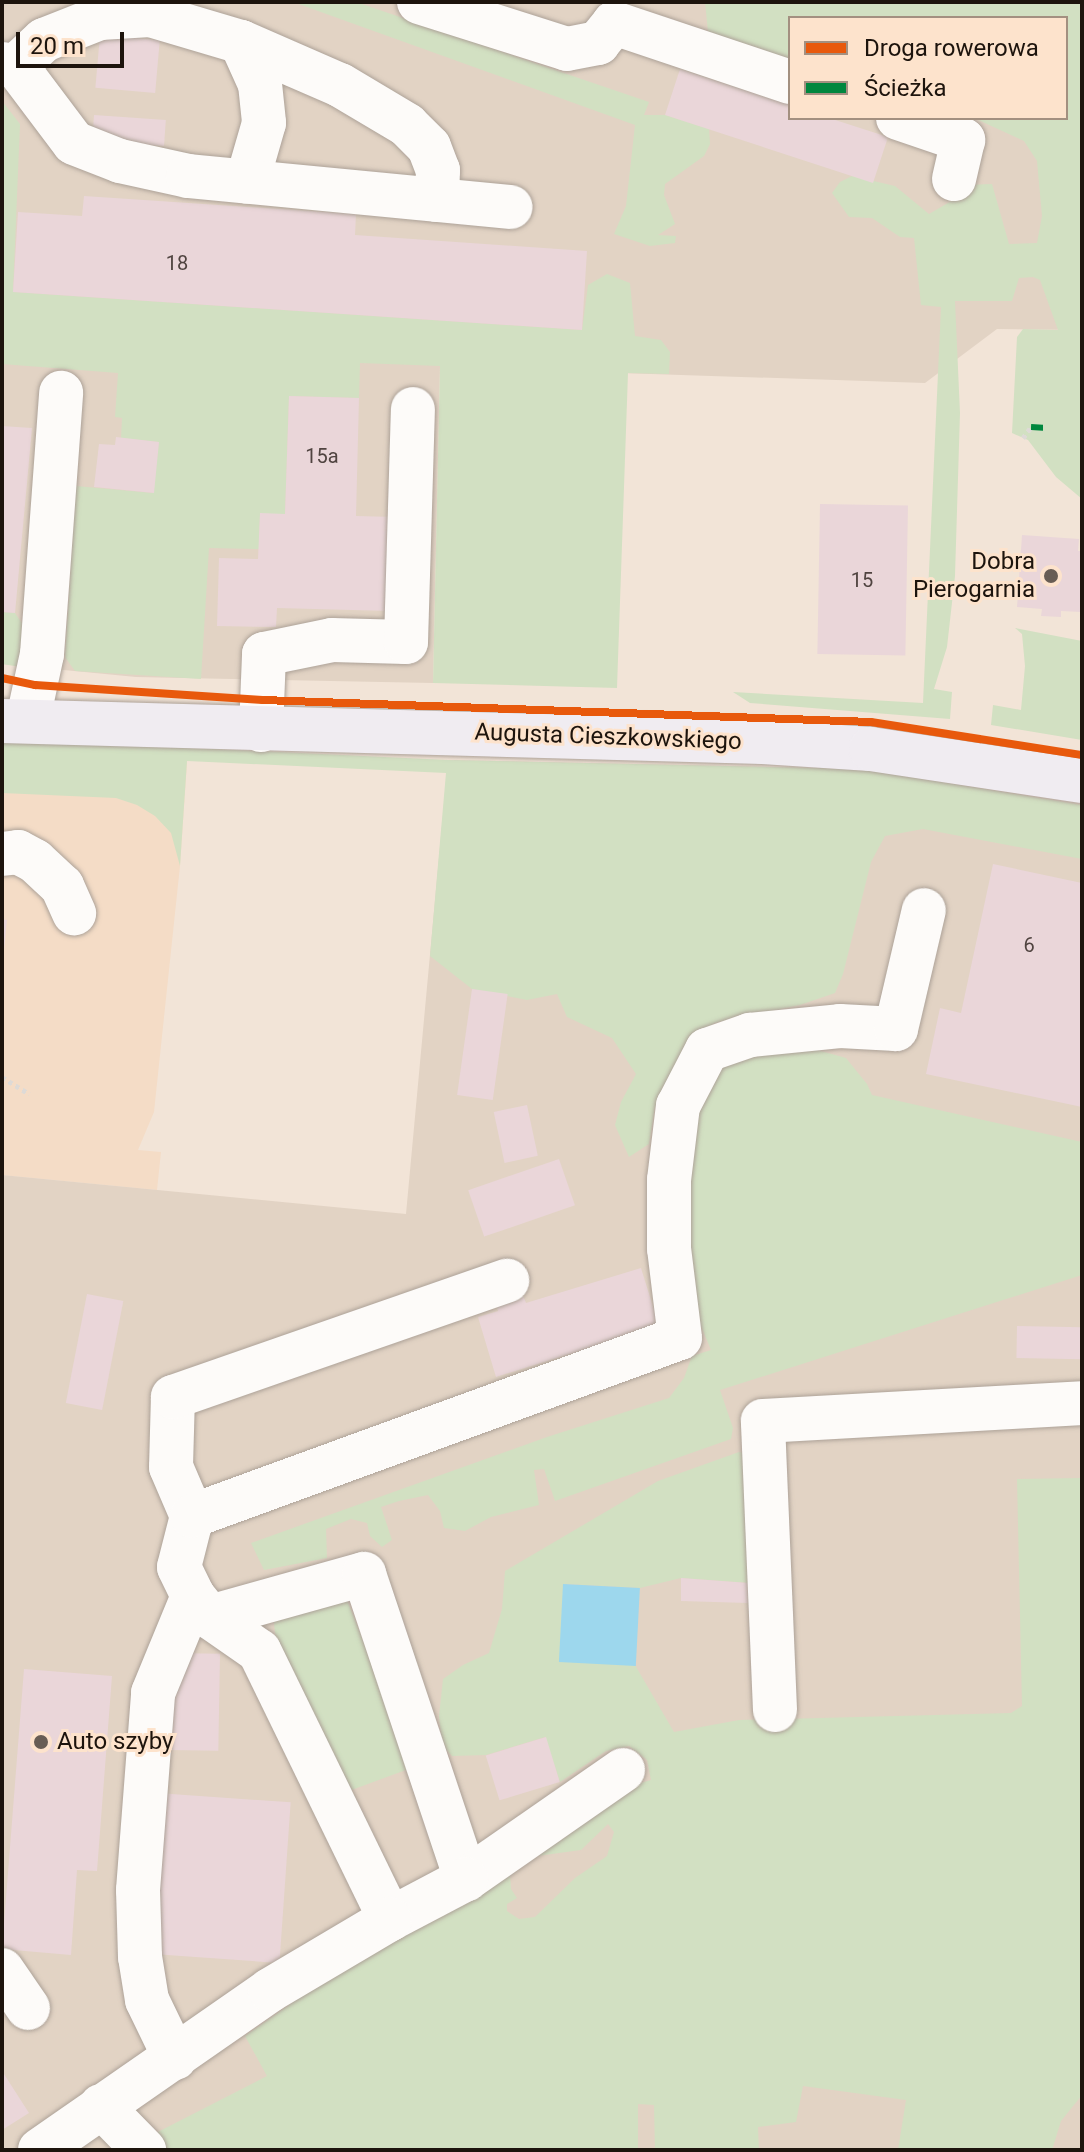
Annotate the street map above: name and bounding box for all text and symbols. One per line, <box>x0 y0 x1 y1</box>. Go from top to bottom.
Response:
scale bar <box>20 16 128 66</box>
legend <box>788 16 1068 120</box>
text: 20 m <box>30 32 84 60</box>
text: Droga rowerowa <box>864 34 1039 62</box>
text: Ścieżka <box>864 74 947 102</box>
house number: 18 <box>166 251 188 275</box>
house number: 15a <box>305 444 339 468</box>
place label: Dobra Pierogarnia <box>913 548 1035 604</box>
marker: Dobra Pierogarnia <box>1042 567 1060 585</box>
house number: 15 <box>851 568 873 592</box>
street label: Augusta Cieszkowskiego <box>474 718 742 756</box>
house number: 6 <box>1023 933 1035 957</box>
place label: Auto szyby <box>57 1728 173 1756</box>
marker: Auto szyby <box>32 1733 50 1751</box>

